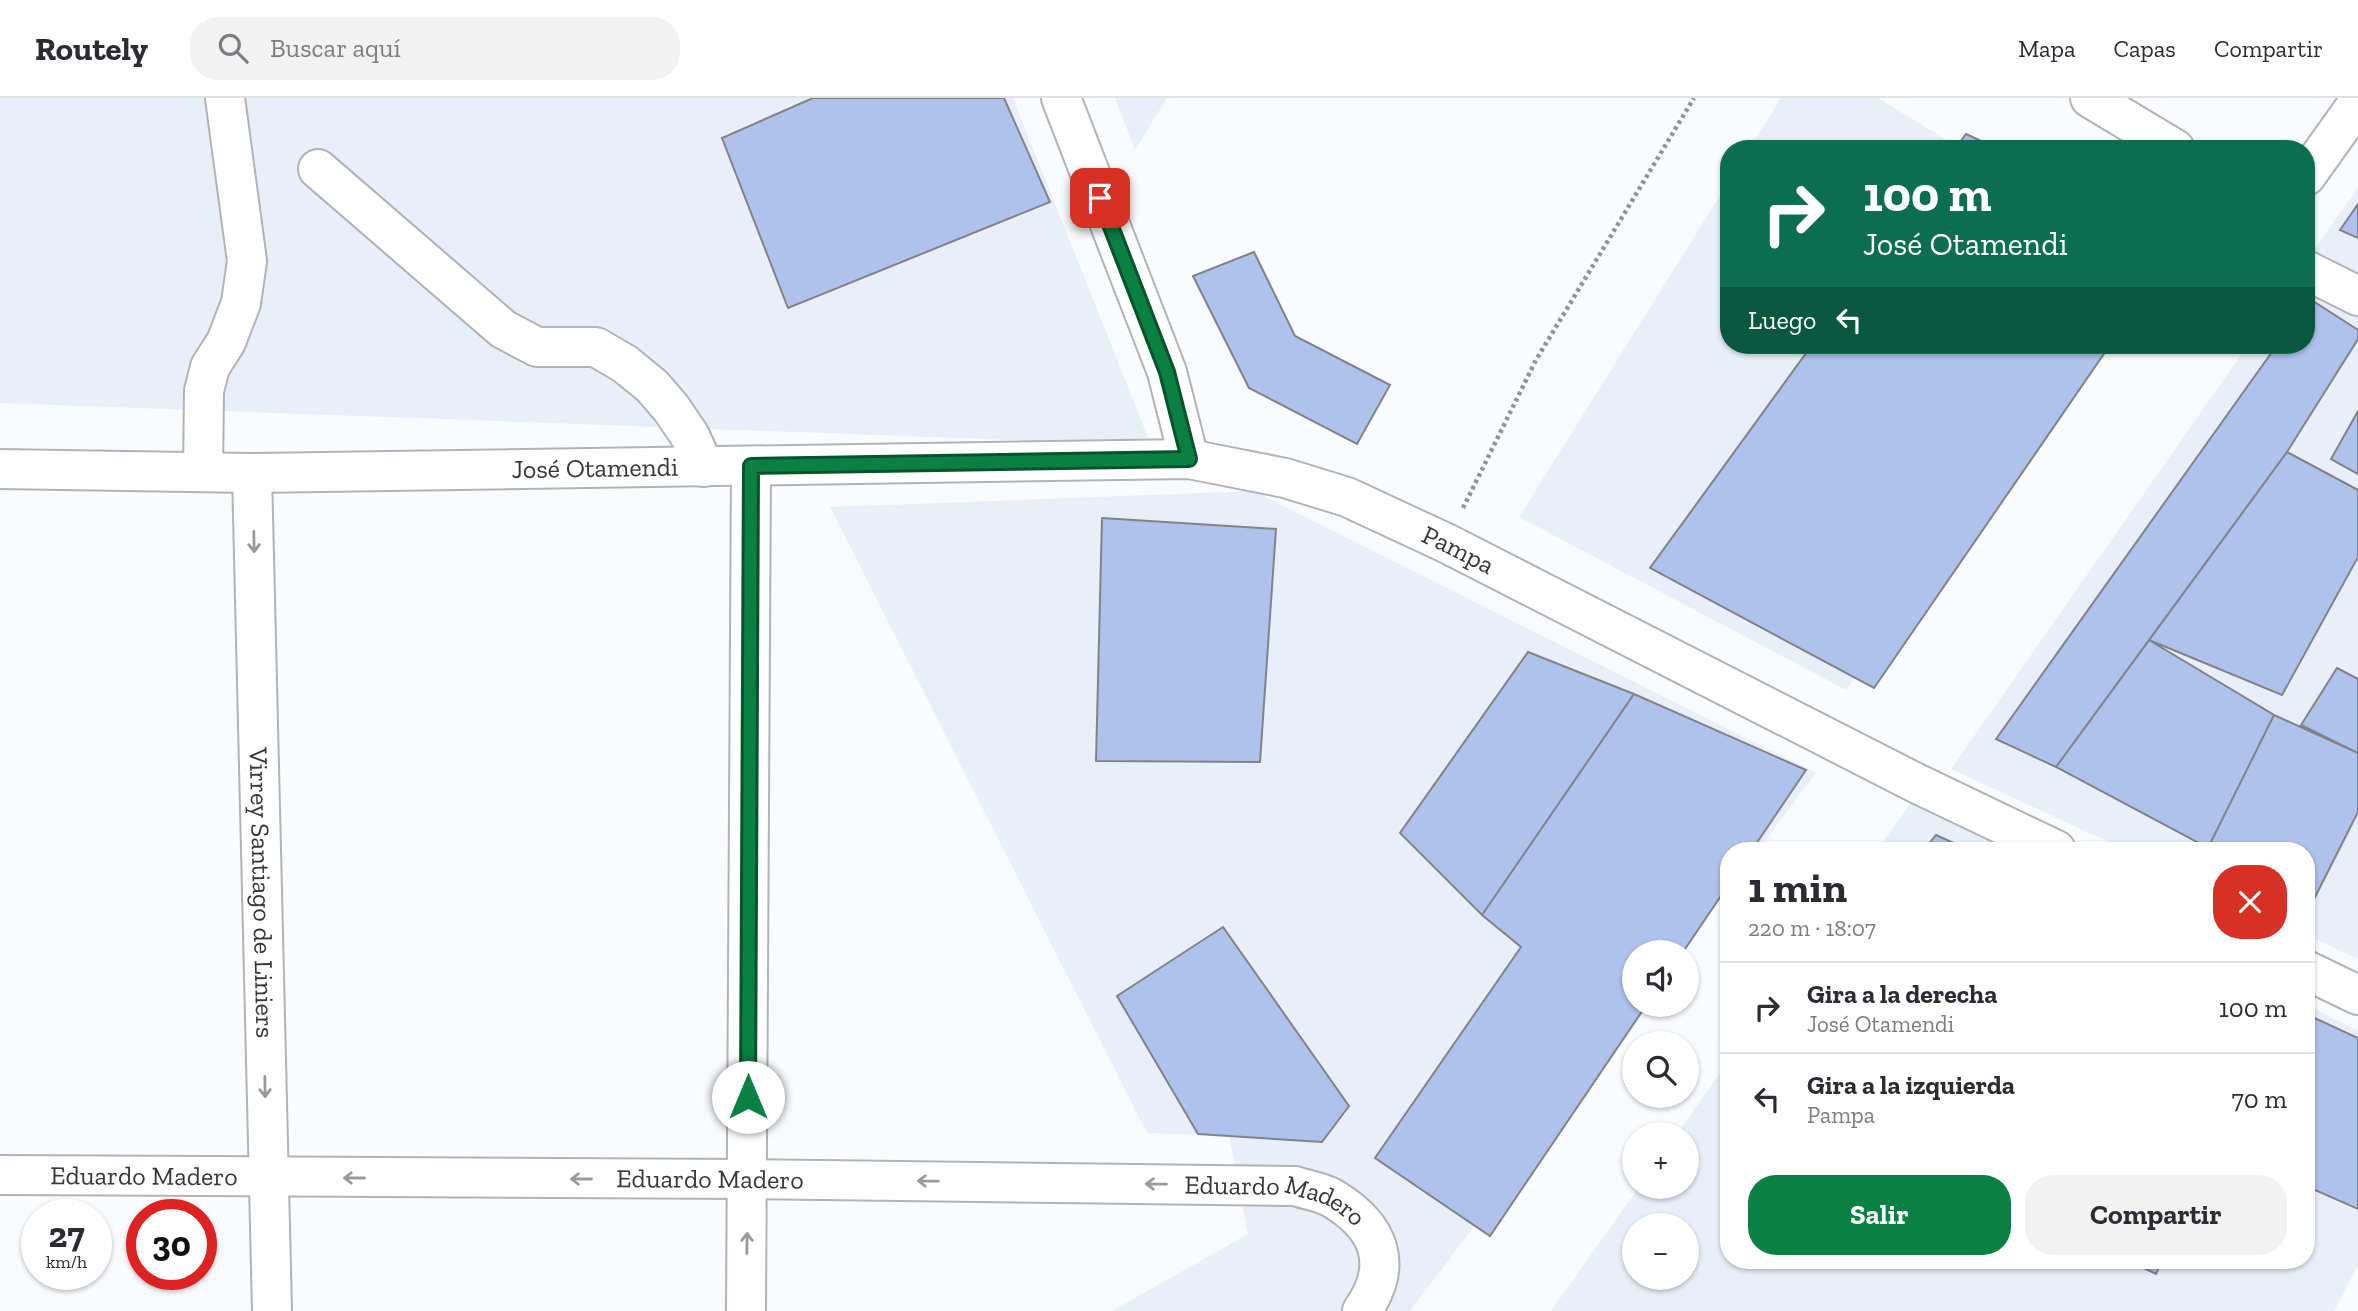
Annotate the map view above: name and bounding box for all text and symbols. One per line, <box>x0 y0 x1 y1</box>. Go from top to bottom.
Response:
search box <box>190 17 680 80</box>
text: Routely <box>35 29 148 68</box>
icon: search <box>214 29 252 67</box>
text: Buscar aquí <box>270 32 401 64</box>
text: Mapa <box>2018 34 2075 63</box>
text: Capas <box>2113 34 2176 63</box>
text: Compartir <box>2214 34 2323 63</box>
text: 100 m <box>1863 165 1991 224</box>
pin <box>1070 168 1130 228</box>
icon: right <box>1748 168 1839 259</box>
icon: arrive <box>1081 179 1119 217</box>
text: José Otamendi <box>1863 225 2068 263</box>
icon: left <box>1830 301 1868 339</box>
text: Luego <box>1748 304 1816 336</box>
street label: José Otamendi <box>511 451 678 485</box>
street label: Pampa <box>1417 518 1500 581</box>
one-way arrow <box>247 530 260 553</box>
street label: Virrey Santiago de Liniers <box>243 746 281 1039</box>
text: 1 min <box>1748 862 1847 913</box>
button: close <box>2213 865 2287 939</box>
text: 220 m · 18:07 <box>1748 914 1876 942</box>
map controls <box>1622 940 1699 1290</box>
button: sound <box>1622 940 1699 1017</box>
text: Gira a la derecha <box>1807 978 1997 1010</box>
icon: right <box>1748 989 1786 1027</box>
text: 100 m <box>2219 992 2287 1024</box>
text: José Otamendi <box>1807 1010 1954 1038</box>
button: search <box>1622 1031 1699 1108</box>
position arrow <box>711 1060 785 1134</box>
text: Gira a la izquierda <box>1807 1069 2015 1101</box>
one-way arrow <box>259 1076 272 1099</box>
icon: left <box>1748 1080 1786 1118</box>
text: 70 m <box>2231 1083 2287 1115</box>
text: Pampa <box>1807 1101 1875 1129</box>
button: + <box>1622 1122 1699 1199</box>
street label: Eduardo Madero <box>50 1159 238 1192</box>
street label: Eduardo Madero <box>616 1162 804 1196</box>
street label: Eduardo Madero <box>1184 1168 1373 1233</box>
one-way arrow <box>342 1171 365 1185</box>
one-way arrow <box>570 1172 593 1186</box>
one-way arrow <box>917 1174 940 1188</box>
button: Salir <box>1748 1175 2011 1255</box>
button: Compartir <box>2025 1175 2287 1255</box>
one-way arrow <box>1145 1177 1168 1191</box>
speed limit sign: 30 <box>126 1199 217 1290</box>
button: − <box>1622 1213 1699 1290</box>
text: 27 <box>48 1214 85 1256</box>
one-way arrow <box>740 1232 753 1255</box>
text: km/h <box>46 1251 87 1273</box>

